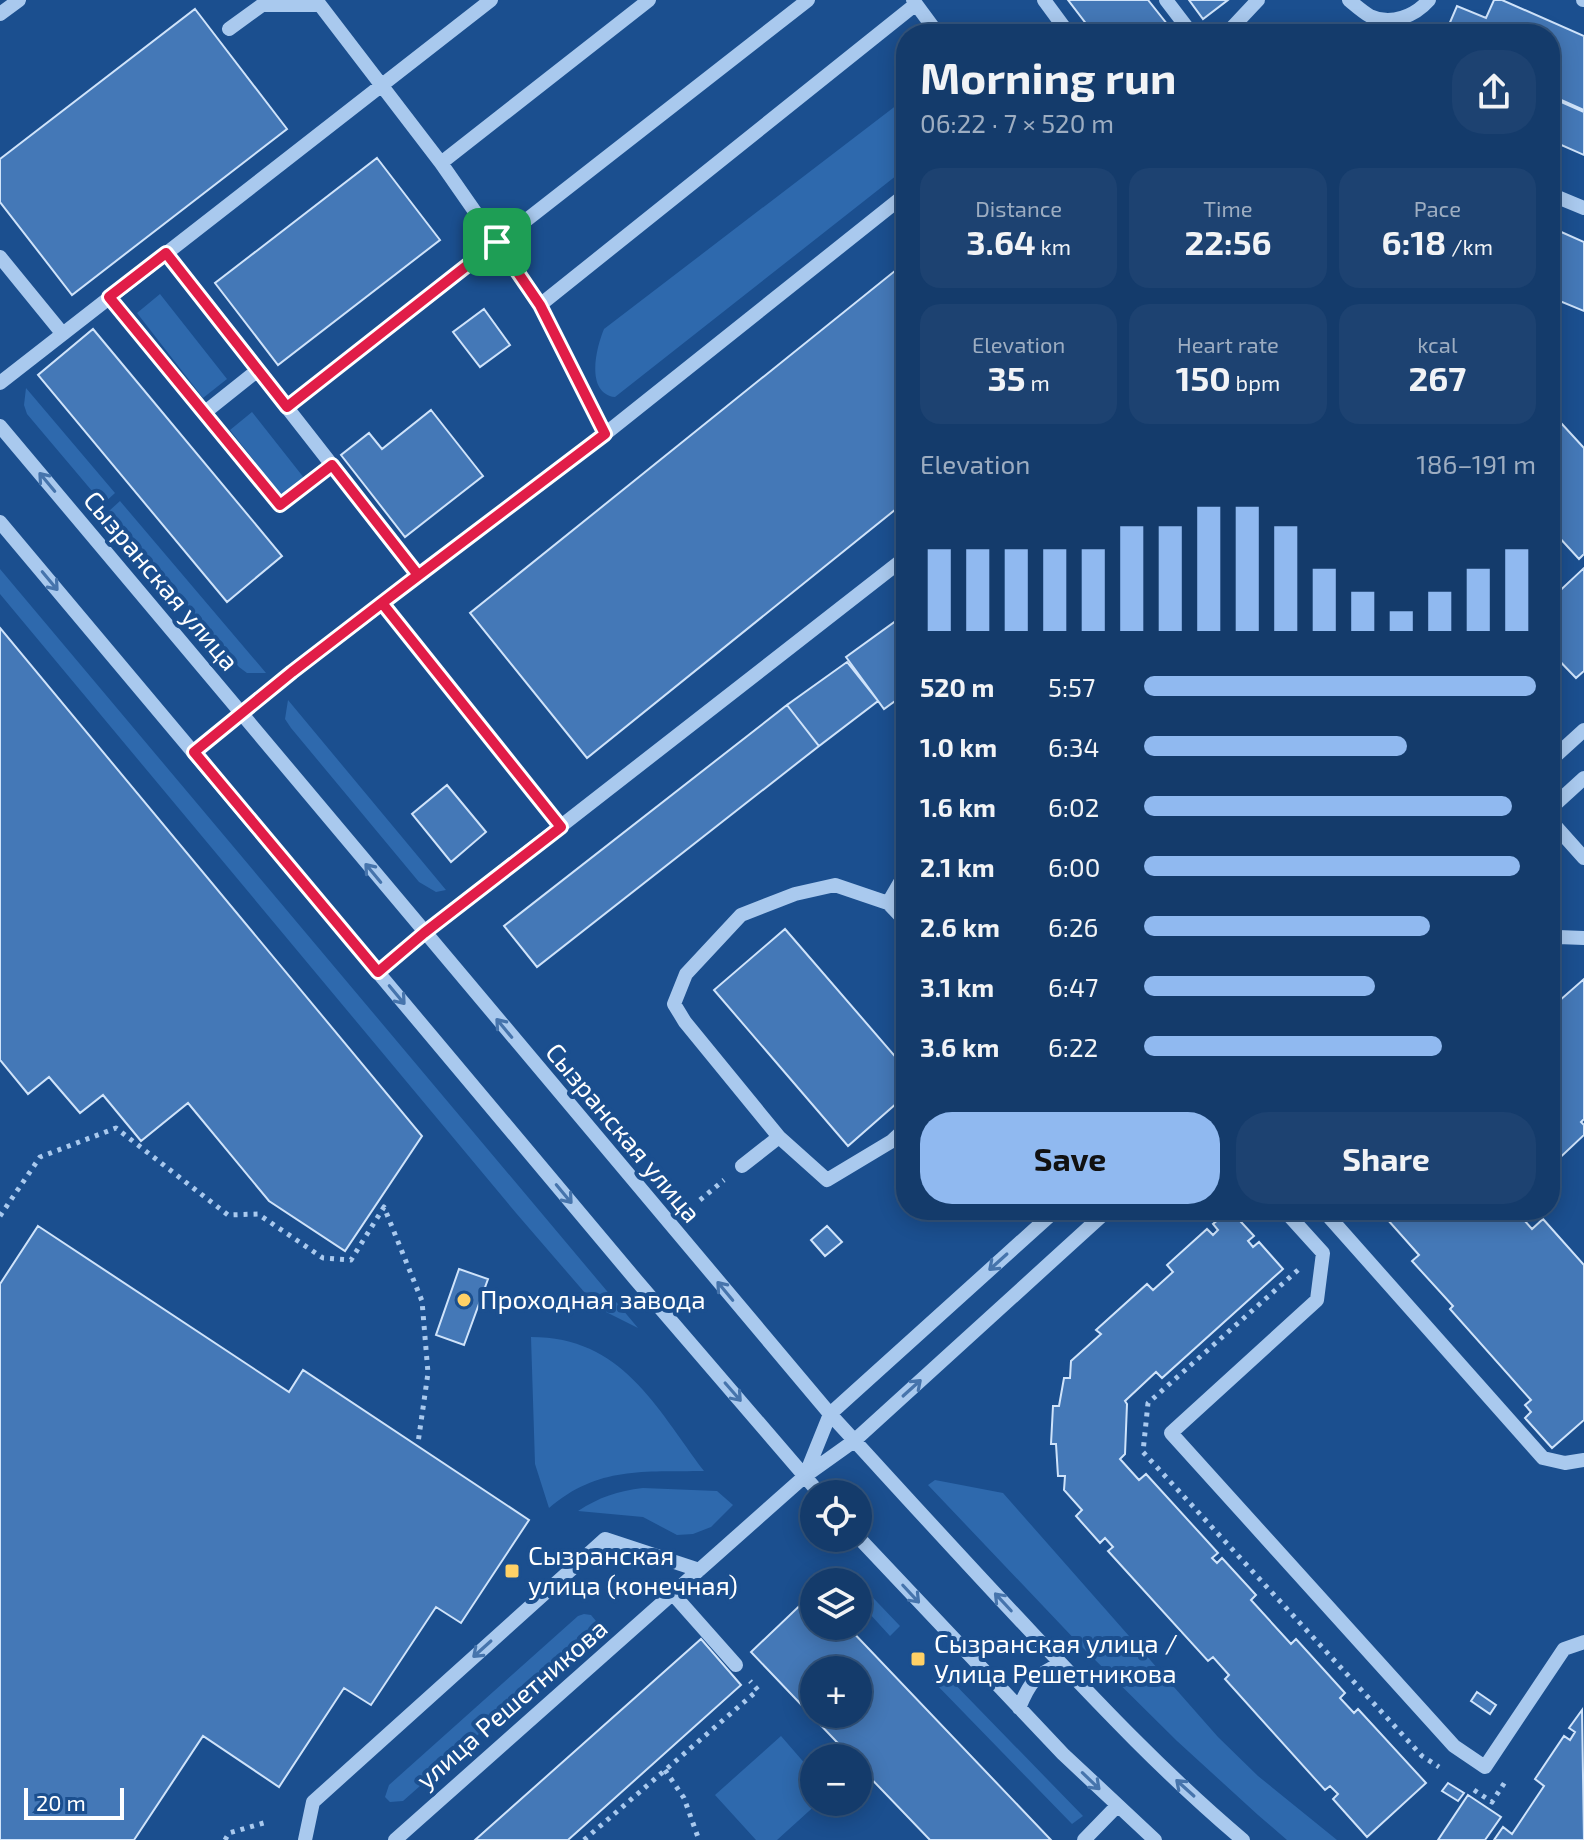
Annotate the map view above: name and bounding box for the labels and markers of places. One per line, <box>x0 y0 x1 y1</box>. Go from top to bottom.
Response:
pin <box>463 208 531 276</box>
place label: Проходная завода <box>480 1283 706 1314</box>
marker: Проходная завода <box>455 1291 473 1309</box>
place label: Сызранская улица (конечная) <box>528 1539 738 1601</box>
marker: Сызранская улица (конечная) <box>503 1562 521 1580</box>
place label: Сызранская улица / Улица Решетникова <box>934 1627 1178 1688</box>
marker: Сызранская улица / Улица Решетникова <box>909 1650 927 1668</box>

